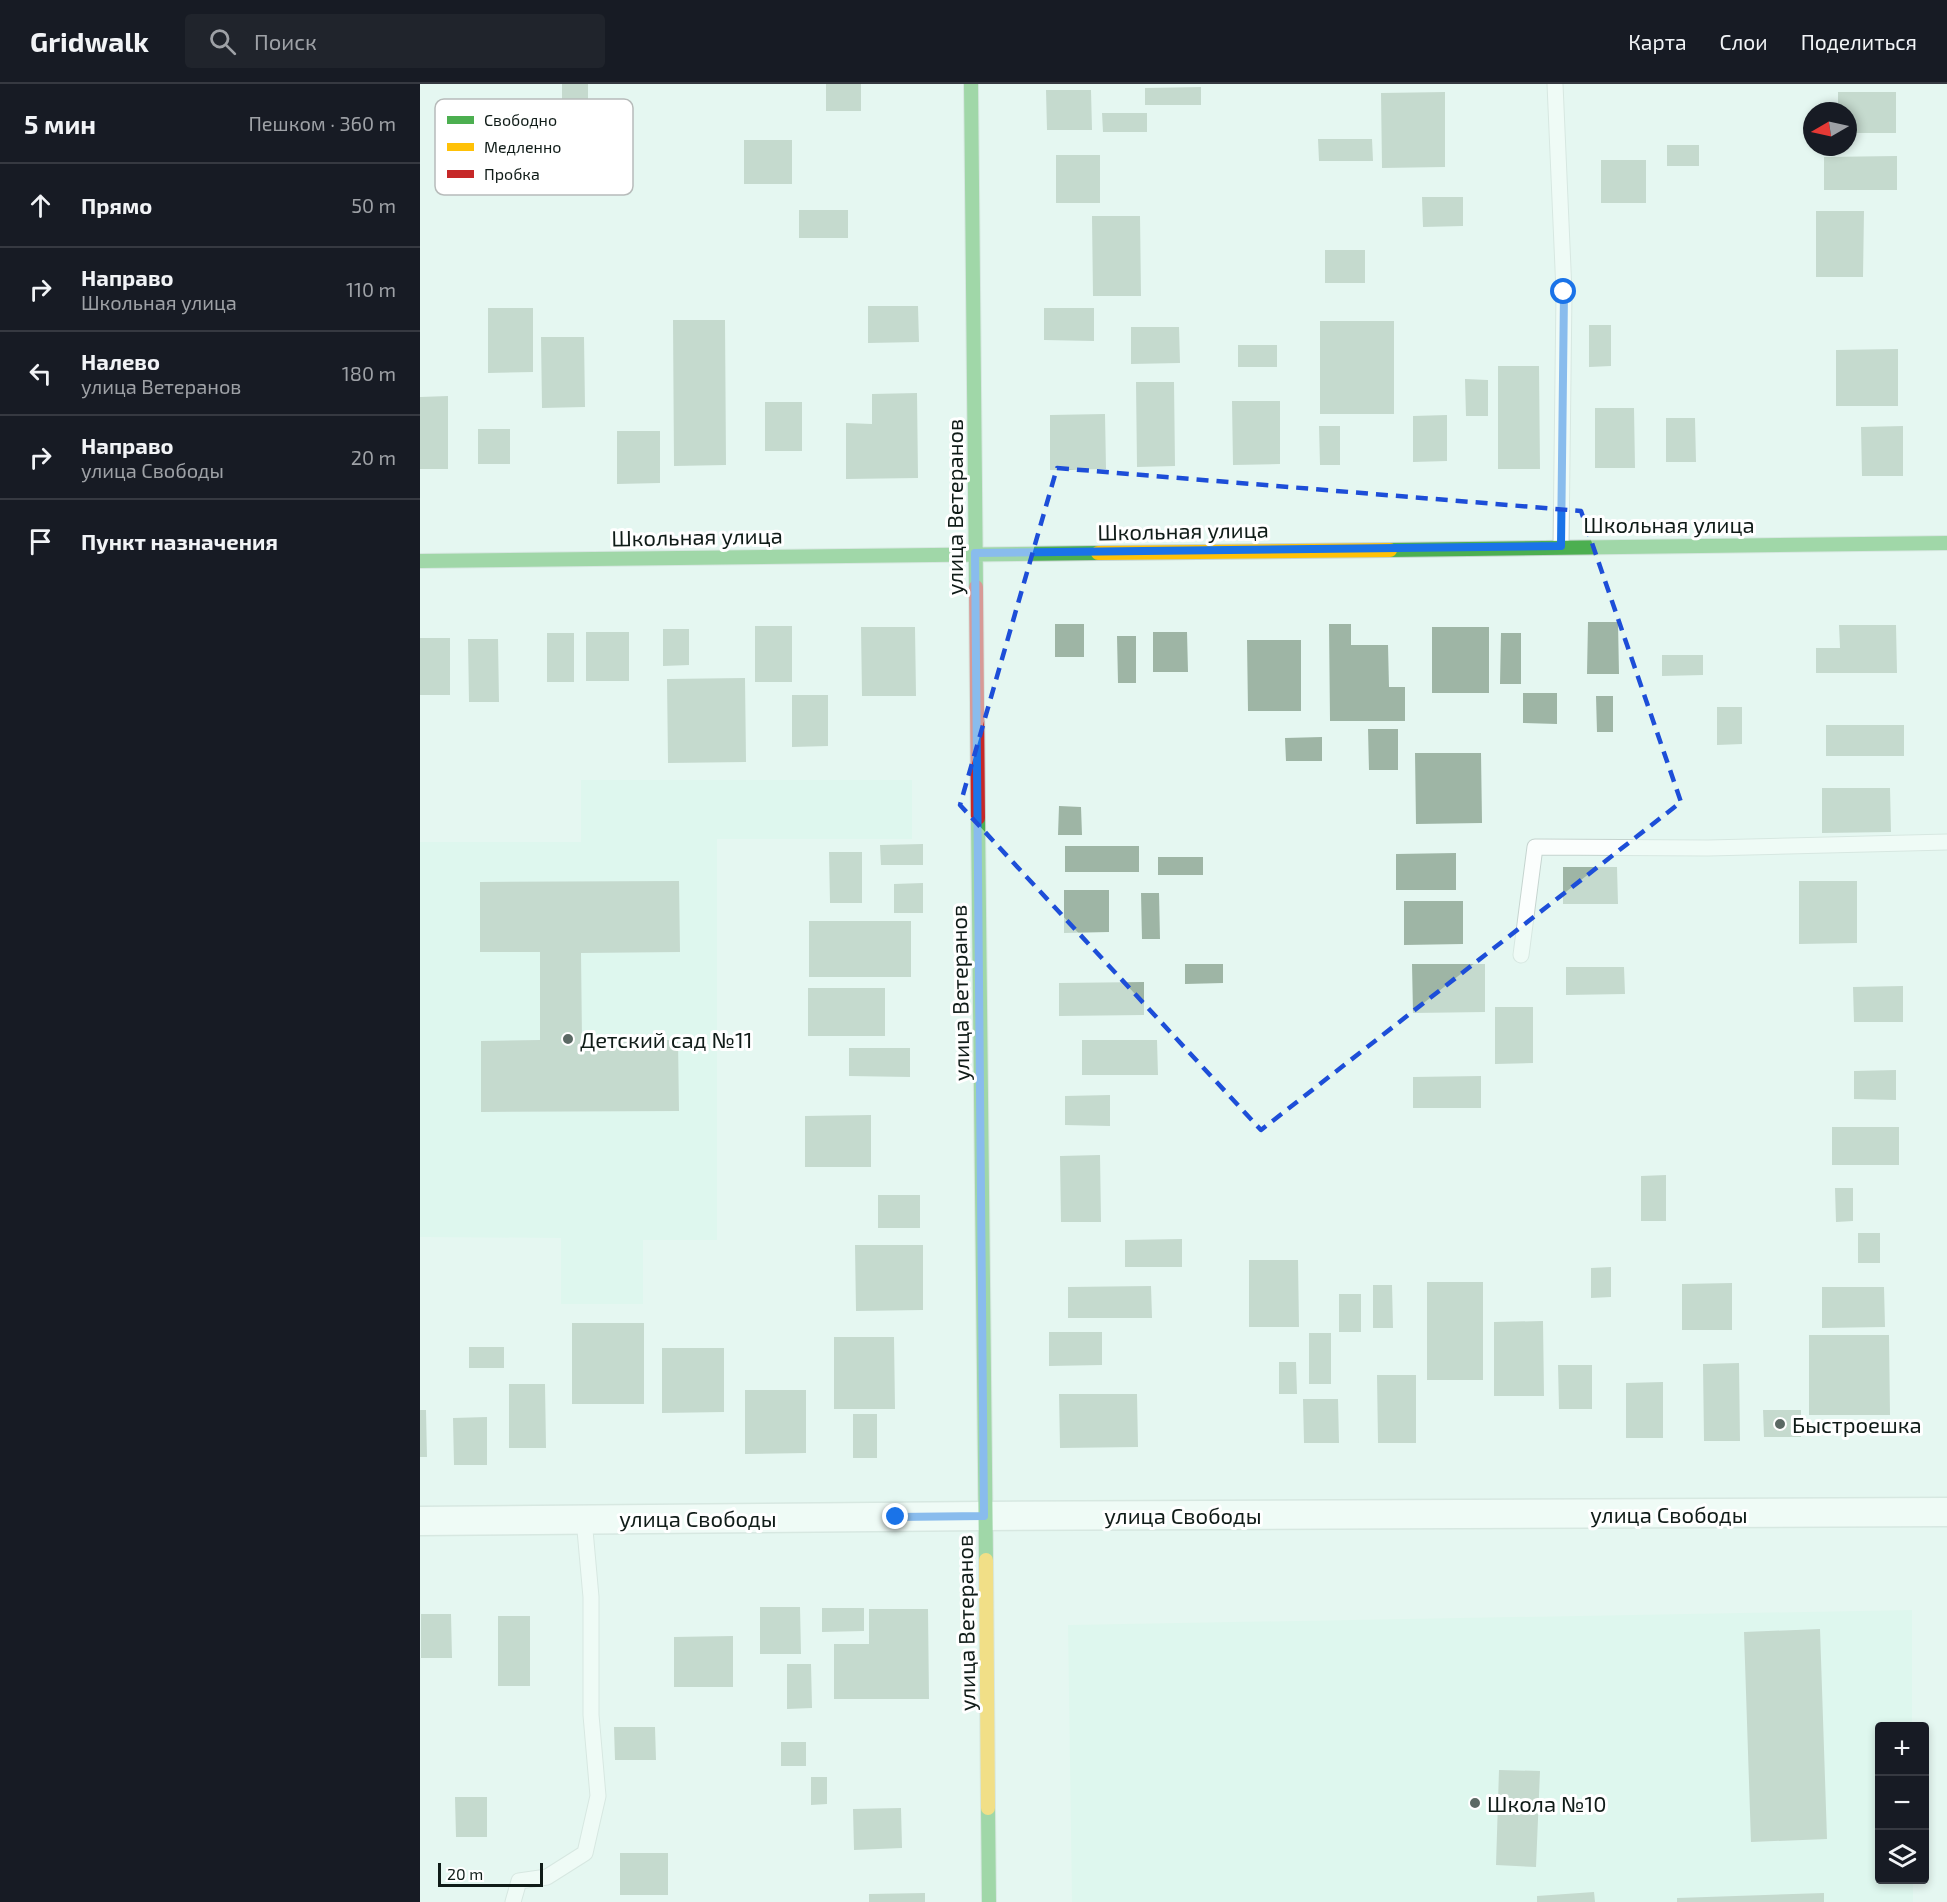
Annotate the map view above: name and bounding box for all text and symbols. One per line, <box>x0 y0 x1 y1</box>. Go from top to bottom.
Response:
search box <box>185 14 605 68</box>
text: Gridwalk <box>30 24 149 58</box>
icon: search <box>206 25 239 58</box>
text: Поиск <box>254 28 317 54</box>
text: Карта <box>1628 29 1687 54</box>
text: Слои <box>1720 29 1768 54</box>
text: Поделиться <box>1801 29 1917 54</box>
legend <box>435 99 633 195</box>
north arrow <box>1803 102 1857 156</box>
text: 5 мин <box>24 108 96 139</box>
text: Свободно <box>484 110 557 129</box>
text: Пешком · 360 m <box>248 111 396 135</box>
text: Медленно <box>484 137 561 156</box>
text: Пробка <box>484 164 540 183</box>
icon: ahead <box>24 189 57 222</box>
text: Прямо <box>81 192 152 218</box>
text: 50 m <box>351 193 396 217</box>
text: Направо <box>81 264 174 290</box>
icon: right <box>24 273 57 306</box>
text: 110 m <box>346 277 396 301</box>
route start <box>1550 278 1576 304</box>
text: Школьная улица <box>81 290 237 314</box>
text: Налево <box>81 348 160 374</box>
icon: left <box>24 357 57 390</box>
text: 180 m <box>342 361 396 385</box>
text: улица Ветеранов <box>81 374 241 398</box>
street label: улица Ветеранов <box>941 419 968 595</box>
text: Направо <box>81 432 174 458</box>
icon: right <box>24 441 57 474</box>
text: 20 m <box>351 445 396 469</box>
text: улица Свободы <box>81 458 224 482</box>
street label: Школьная улица <box>1583 511 1755 538</box>
street label: Школьная улица <box>1097 516 1269 545</box>
street label: Школьная улица <box>611 522 783 551</box>
icon: arrive <box>24 525 57 558</box>
text: Пункт назначения <box>81 528 278 554</box>
street label: улица Ветеранов <box>944 905 975 1081</box>
place label: Детский сад №11 <box>580 1026 752 1052</box>
marker: Детский сад №11 <box>561 1032 575 1046</box>
place label: Быстроешка <box>1792 1411 1922 1437</box>
marker: Быстроешка <box>1773 1417 1787 1431</box>
street label: улица Свободы <box>1590 1501 1748 1528</box>
street label: улица Свободы <box>1104 1502 1262 1529</box>
route end <box>882 1503 908 1529</box>
street label: улица Свободы <box>619 1505 777 1532</box>
street label: улица Ветеранов <box>950 1535 981 1711</box>
map controls <box>1875 1722 1929 1884</box>
button: + <box>1875 1722 1929 1776</box>
button: − <box>1875 1776 1929 1830</box>
place label: Школа №10 <box>1487 1790 1606 1816</box>
marker: Школа №10 <box>1468 1796 1482 1810</box>
button: layers <box>1875 1830 1929 1884</box>
scale bar <box>438 1860 543 1888</box>
text: 20 m <box>447 1864 483 1883</box>

